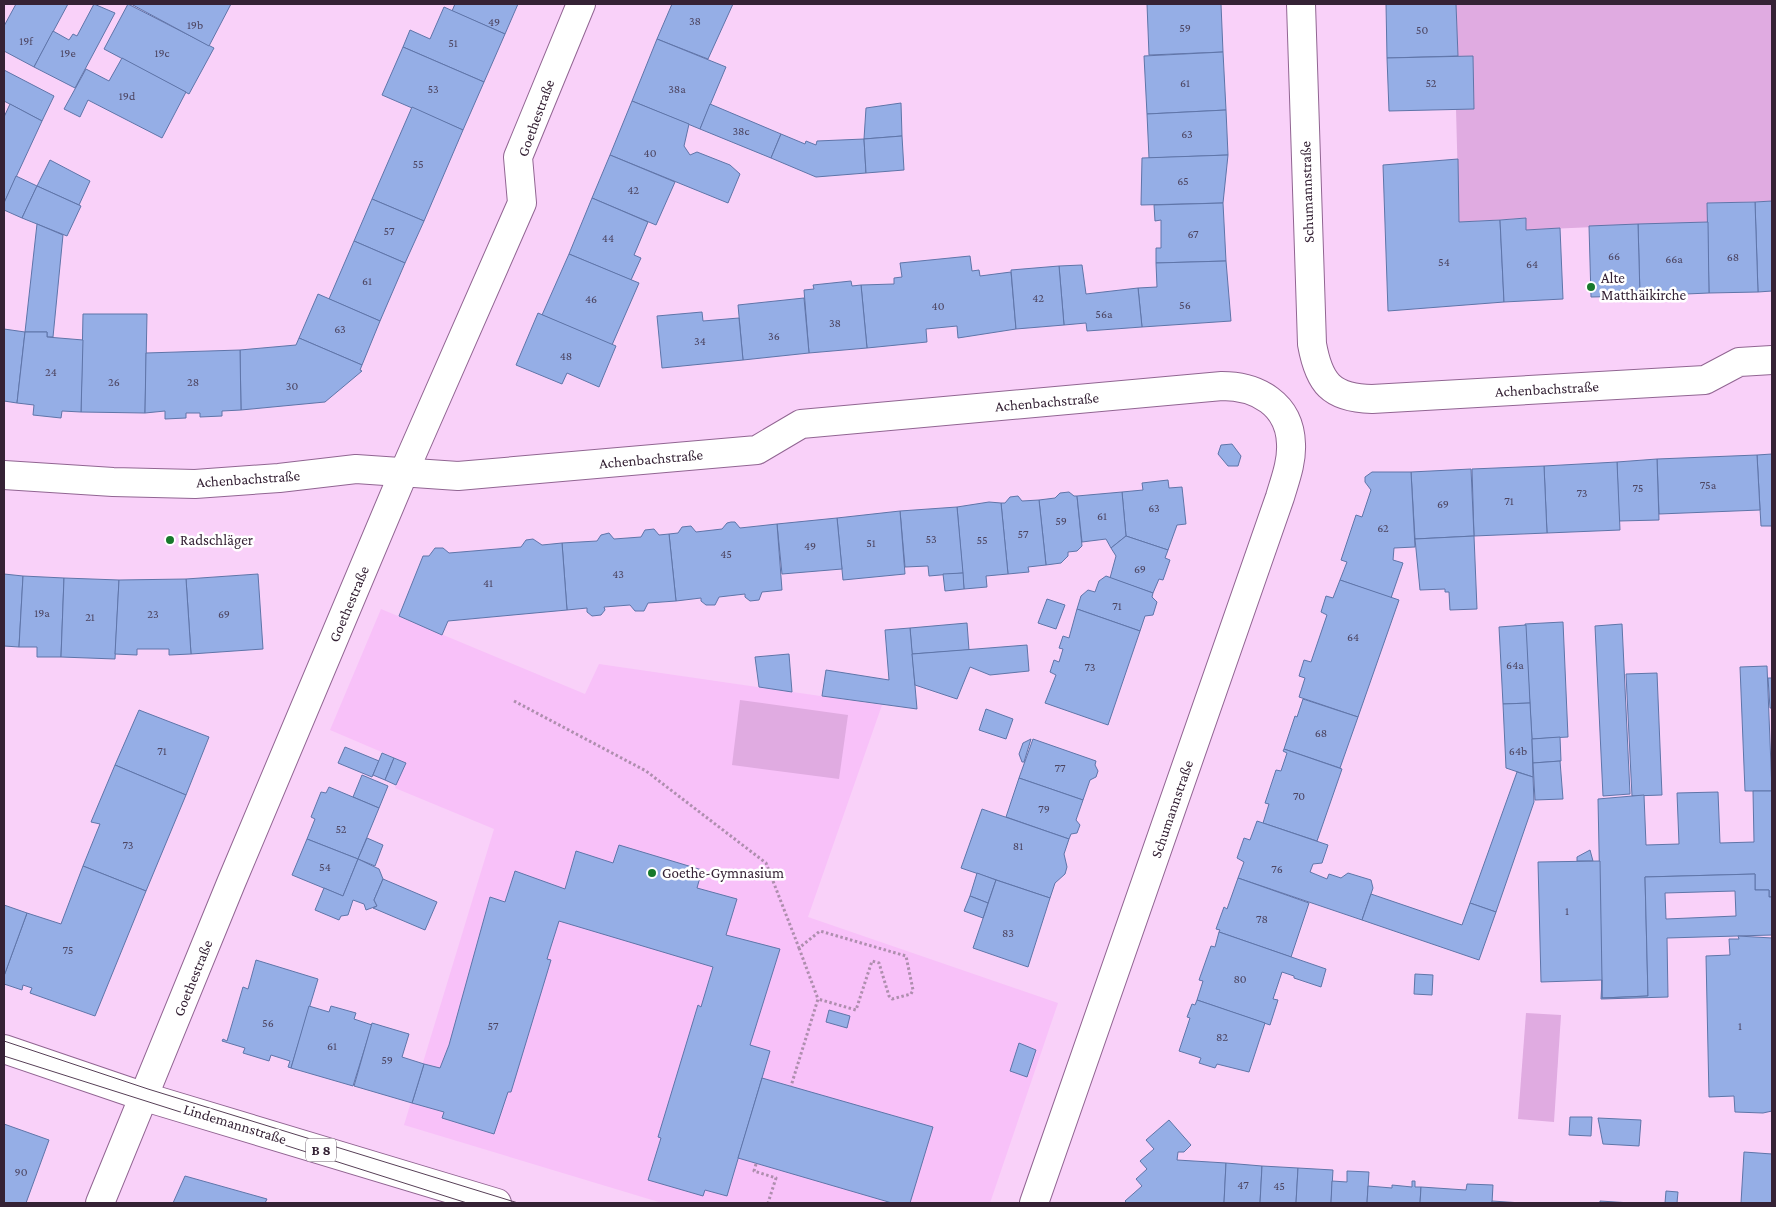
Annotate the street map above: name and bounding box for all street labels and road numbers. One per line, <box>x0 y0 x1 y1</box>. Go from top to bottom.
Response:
street label: Goethestraße <box>515 77 557 159</box>
street label: Schumannstraße <box>1297 140 1317 243</box>
street label: Achenbachstraße <box>1495 378 1600 400</box>
street label: Achenbachstraße <box>994 389 1100 415</box>
street label: Achenbachstraße <box>598 446 704 472</box>
street label: Achenbachstraße <box>196 467 301 491</box>
street label: Goethestraße <box>326 563 372 644</box>
street label: Schumannstraße <box>1148 758 1196 860</box>
street label: Goethestraße <box>170 937 216 1019</box>
street label: Lindemannstraße <box>182 1101 289 1147</box>
road number: B 8 <box>306 1138 336 1162</box>

